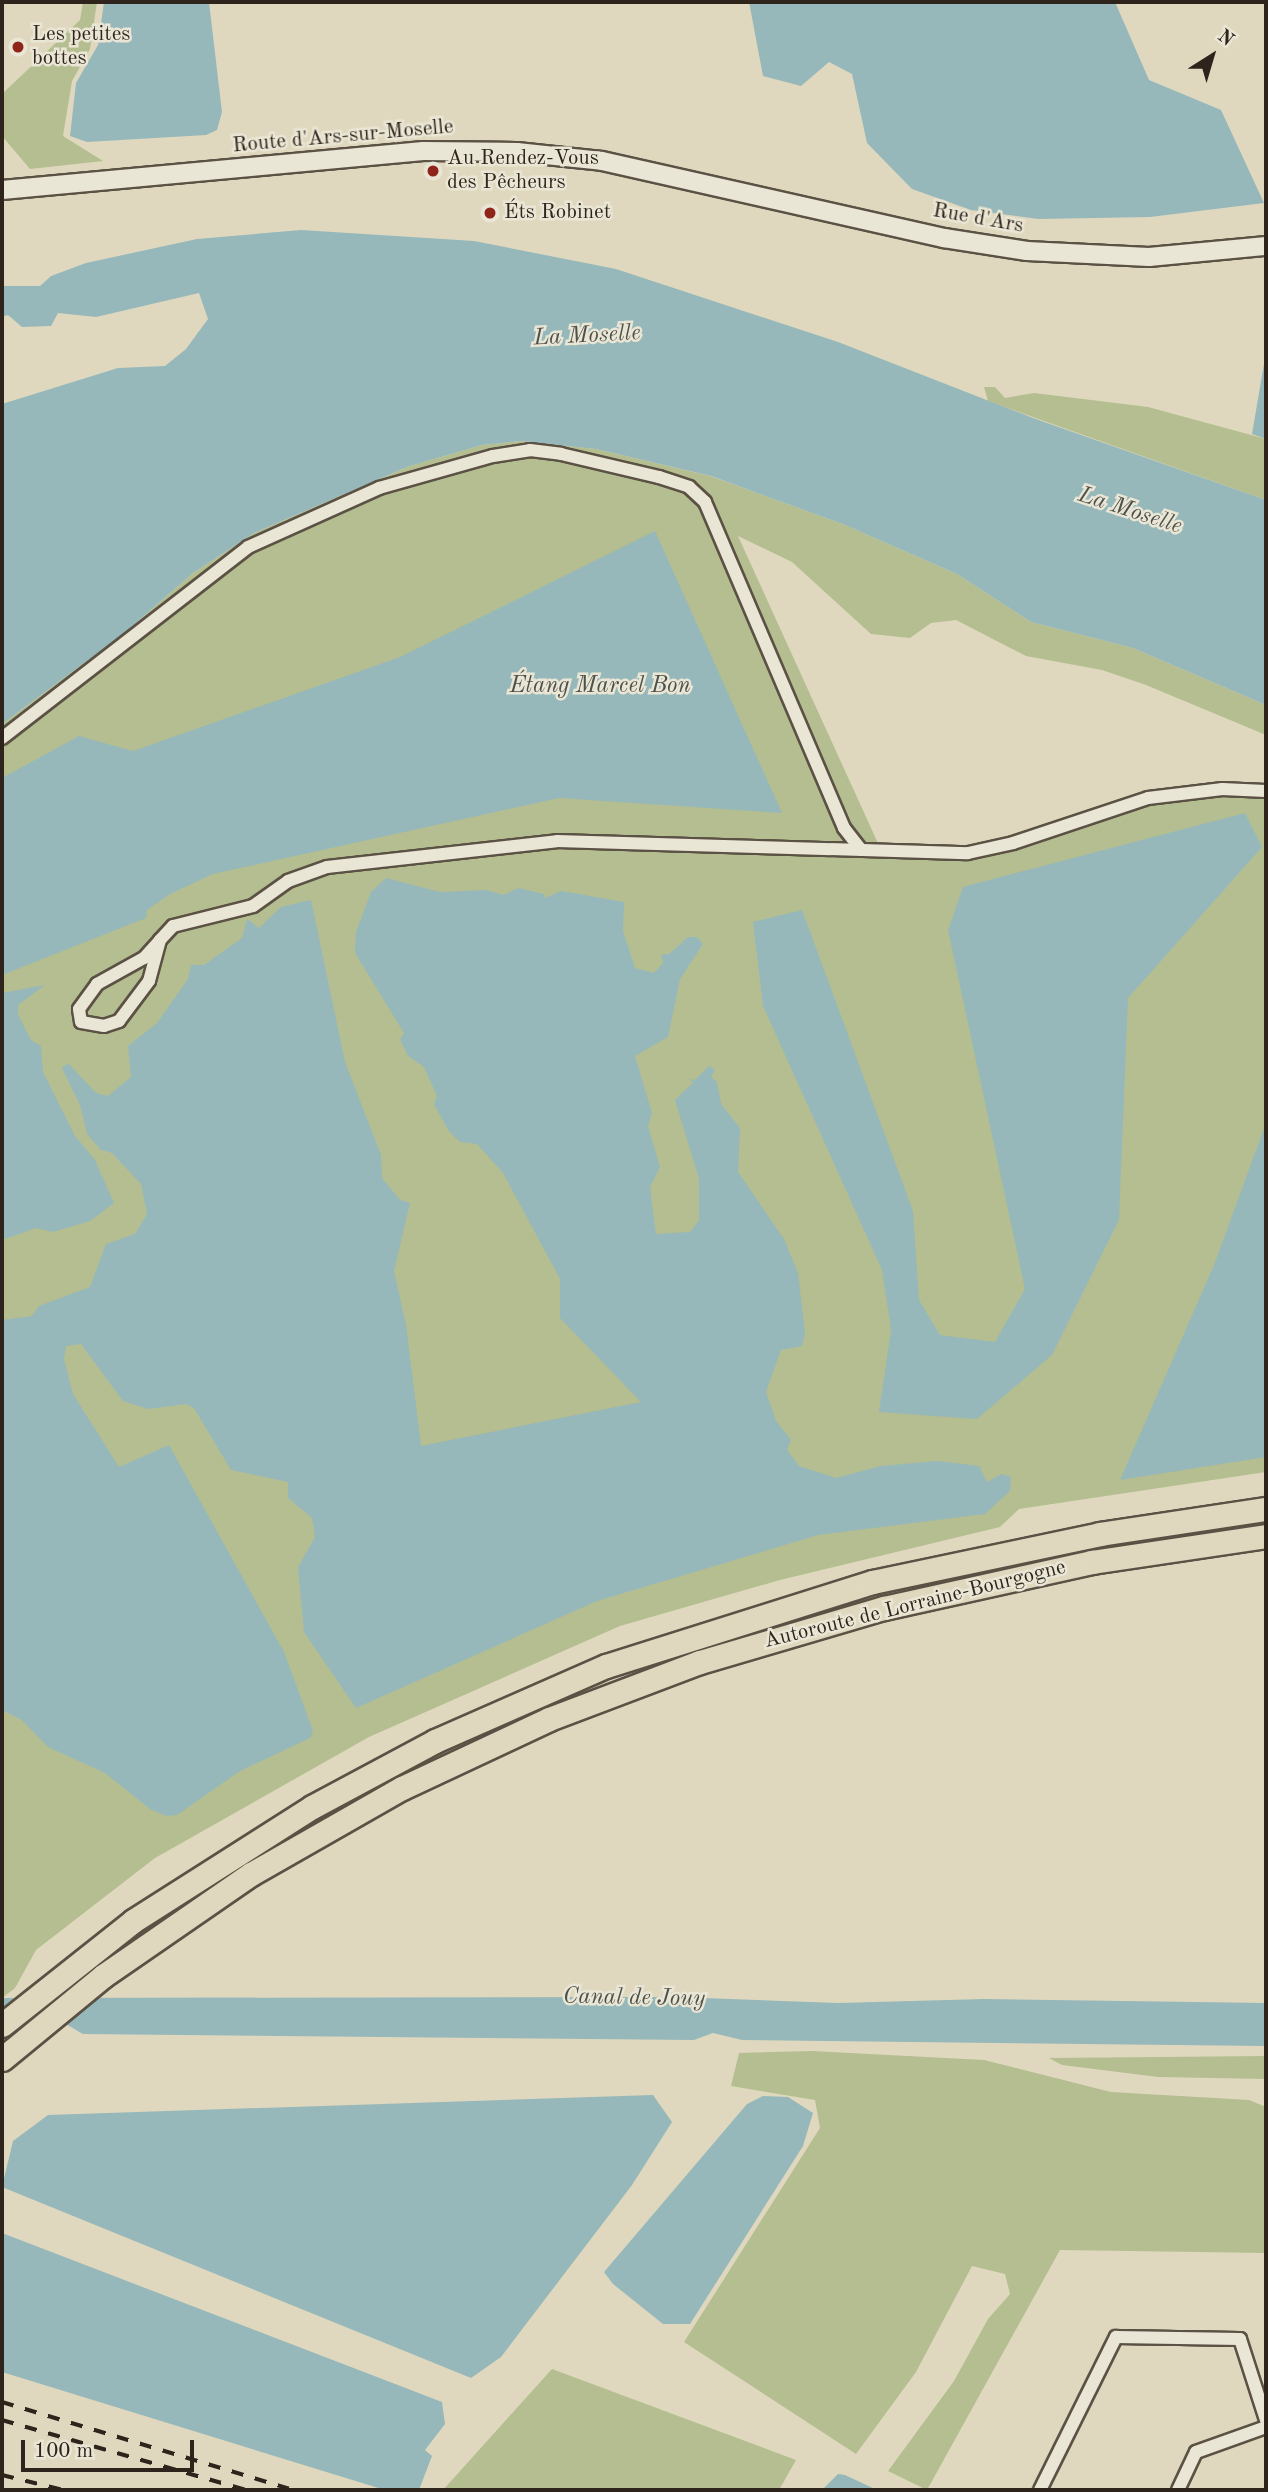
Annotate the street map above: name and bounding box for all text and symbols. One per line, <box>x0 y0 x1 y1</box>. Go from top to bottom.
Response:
north arrow <box>1177 21 1247 91</box>
place label: Les petites bottes <box>32 22 130 72</box>
text: N <box>1213 27 1236 51</box>
marker: Les petites bottes <box>10 39 26 55</box>
street label: Route d'Ars-sur-Moselle <box>232 115 454 159</box>
place label: Au Rendez-Vous des Pêcheurs <box>447 146 599 196</box>
marker: Au Rendez-Vous des Pêcheurs <box>425 163 441 179</box>
street label: Rue d'Ars <box>931 199 1025 239</box>
place label: Éts Robinet <box>504 200 611 226</box>
marker: Éts Robinet <box>482 205 498 221</box>
water label: La Moselle <box>533 319 641 353</box>
water label: La Moselle <box>1075 481 1185 541</box>
water label: Étang Marcel Bon <box>509 672 691 700</box>
street label: Autoroute de Lorraine-Bourgogne <box>762 1555 1068 1655</box>
water label: Canal de Jouy <box>563 1983 705 2013</box>
scale bar <box>24 2426 198 2470</box>
text: 100 m <box>34 2441 93 2462</box>

